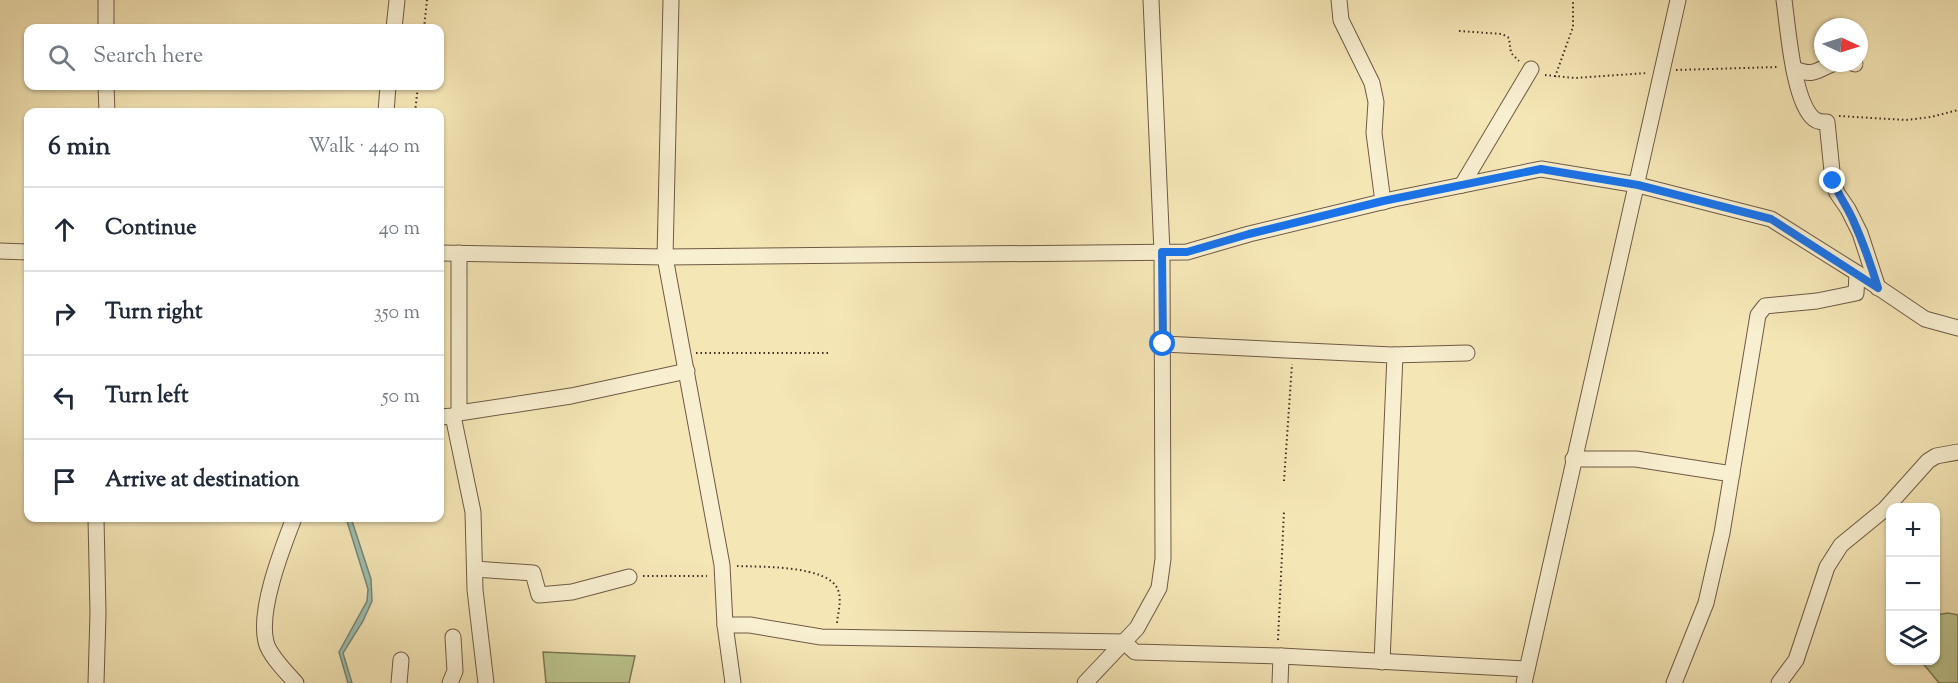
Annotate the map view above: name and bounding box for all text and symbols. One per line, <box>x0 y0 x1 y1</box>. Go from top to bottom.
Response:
north arrow <box>1814 18 1868 72</box>
search box <box>24 24 444 90</box>
icon: search <box>45 41 78 74</box>
text: Search here <box>93 41 203 73</box>
text: 6 min <box>48 129 111 166</box>
text: Walk · 440 m <box>308 133 420 162</box>
route end <box>1819 167 1845 193</box>
icon: ahead <box>48 213 81 246</box>
text: Continue <box>105 213 196 245</box>
text: 40 m <box>379 215 420 244</box>
icon: right <box>48 297 81 330</box>
text: Turn right <box>105 297 202 329</box>
text: 350 m <box>374 299 420 328</box>
route start <box>1149 330 1175 356</box>
icon: left <box>48 381 81 414</box>
text: Turn left <box>105 381 188 413</box>
text: 50 m <box>382 383 420 412</box>
icon: arrive <box>48 465 81 498</box>
text: Arrive at destination <box>105 465 300 497</box>
map controls <box>1886 503 1940 665</box>
button: + <box>1886 503 1940 557</box>
button: − <box>1886 557 1940 611</box>
button: layers <box>1886 611 1940 665</box>

